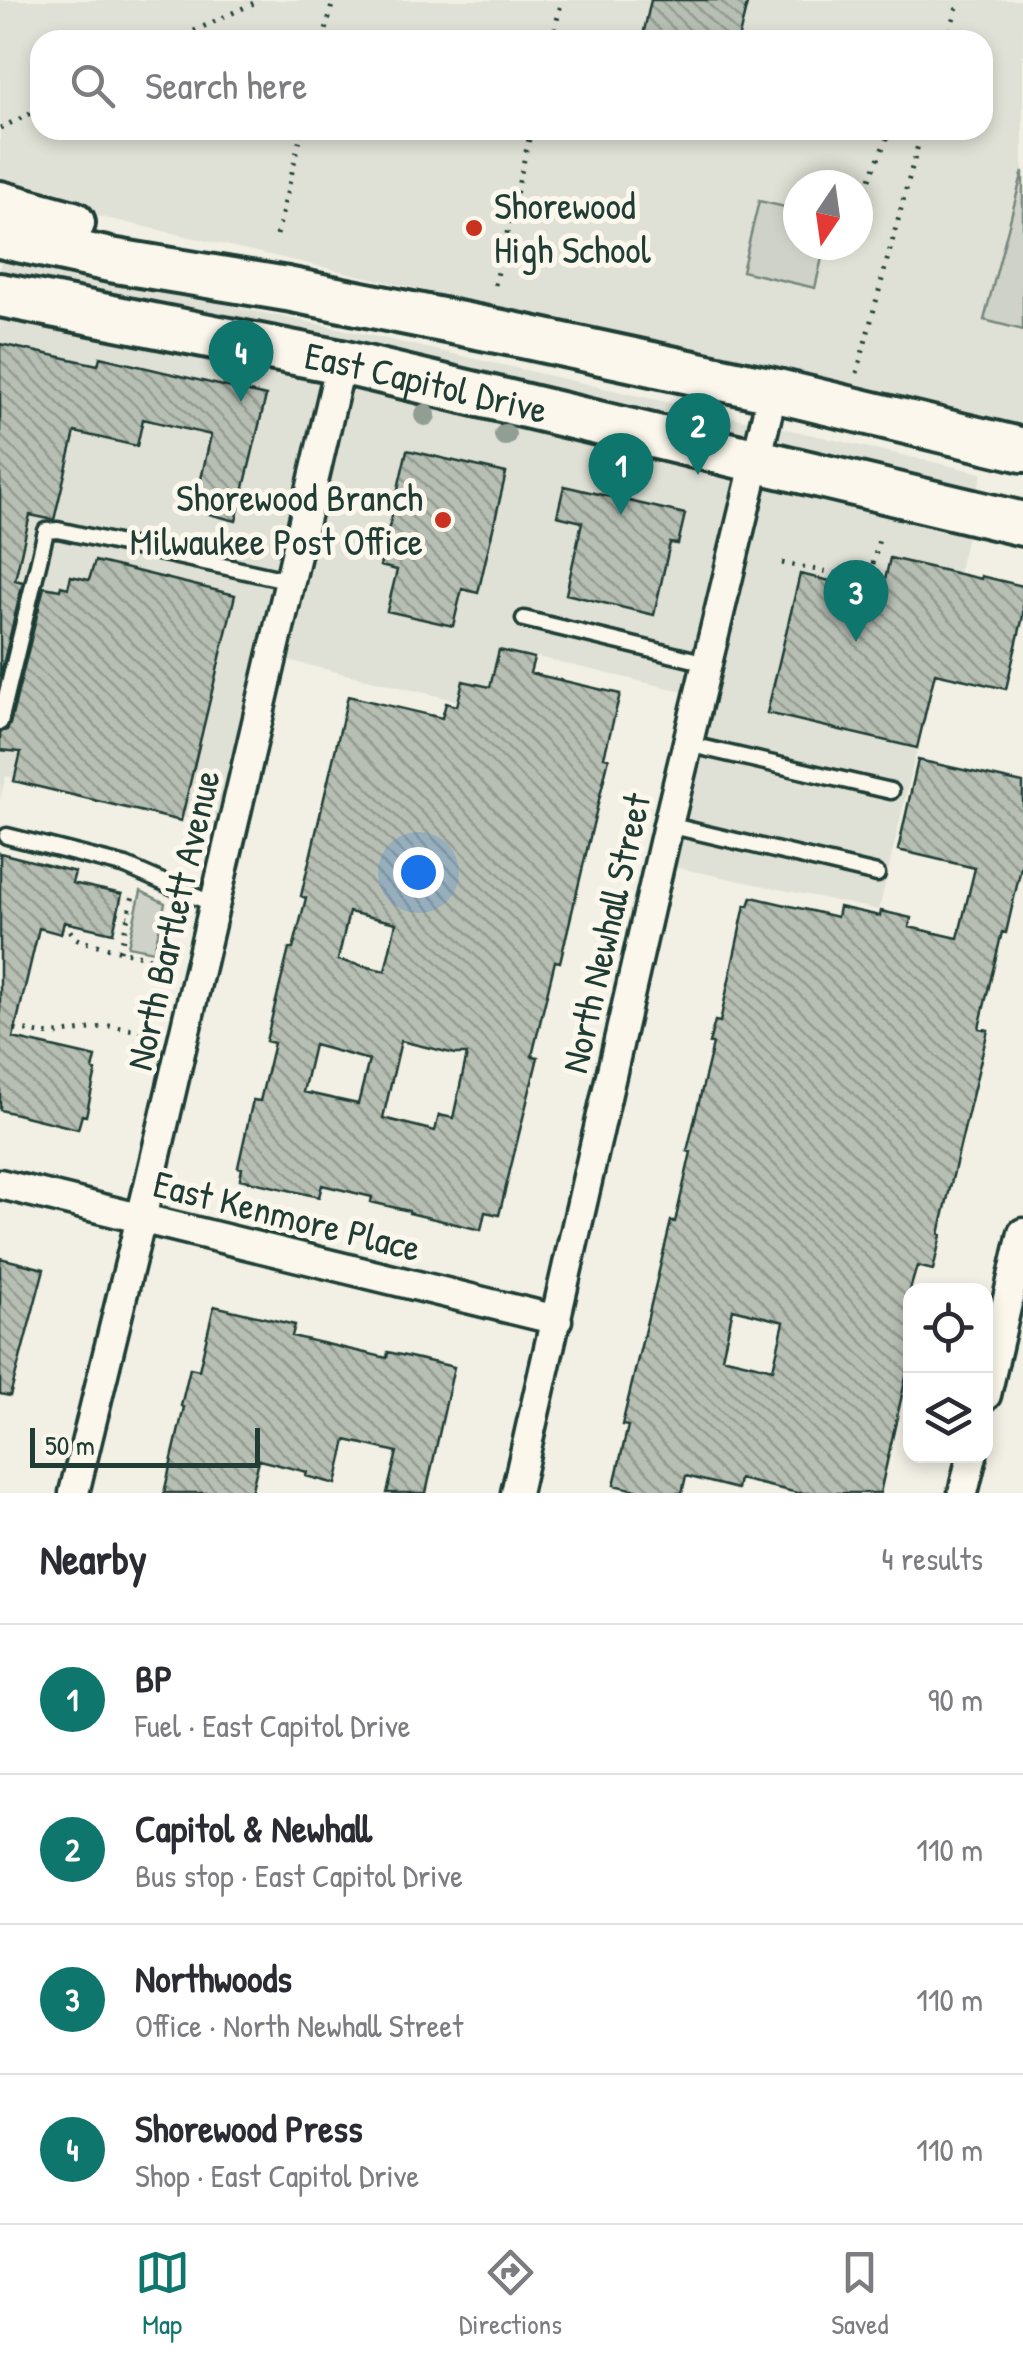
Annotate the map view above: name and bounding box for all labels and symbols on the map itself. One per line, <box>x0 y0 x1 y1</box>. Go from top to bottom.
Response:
north arrow <box>783 170 873 260</box>
place label: Shorewood High School <box>494 179 652 275</box>
marker: Shorewood High School <box>463 217 485 239</box>
pin: 4 <box>208 320 274 402</box>
street label: East Capitol Drive <box>301 329 553 435</box>
pin: 2 <box>666 392 730 475</box>
pin: 1 <box>588 432 654 515</box>
place label: Shorewood Branch Milwaukee Post Office <box>130 471 423 567</box>
marker: Shorewood Branch Milwaukee Post Office <box>432 509 454 531</box>
pin: 3 <box>824 560 888 642</box>
street label: North Bartlett Avenue <box>112 765 232 1075</box>
street label: North Newhall Street <box>548 787 663 1078</box>
your location <box>393 847 444 898</box>
street label: East Kenmore Place <box>148 1157 426 1273</box>
scale bar <box>30 1423 260 1468</box>

